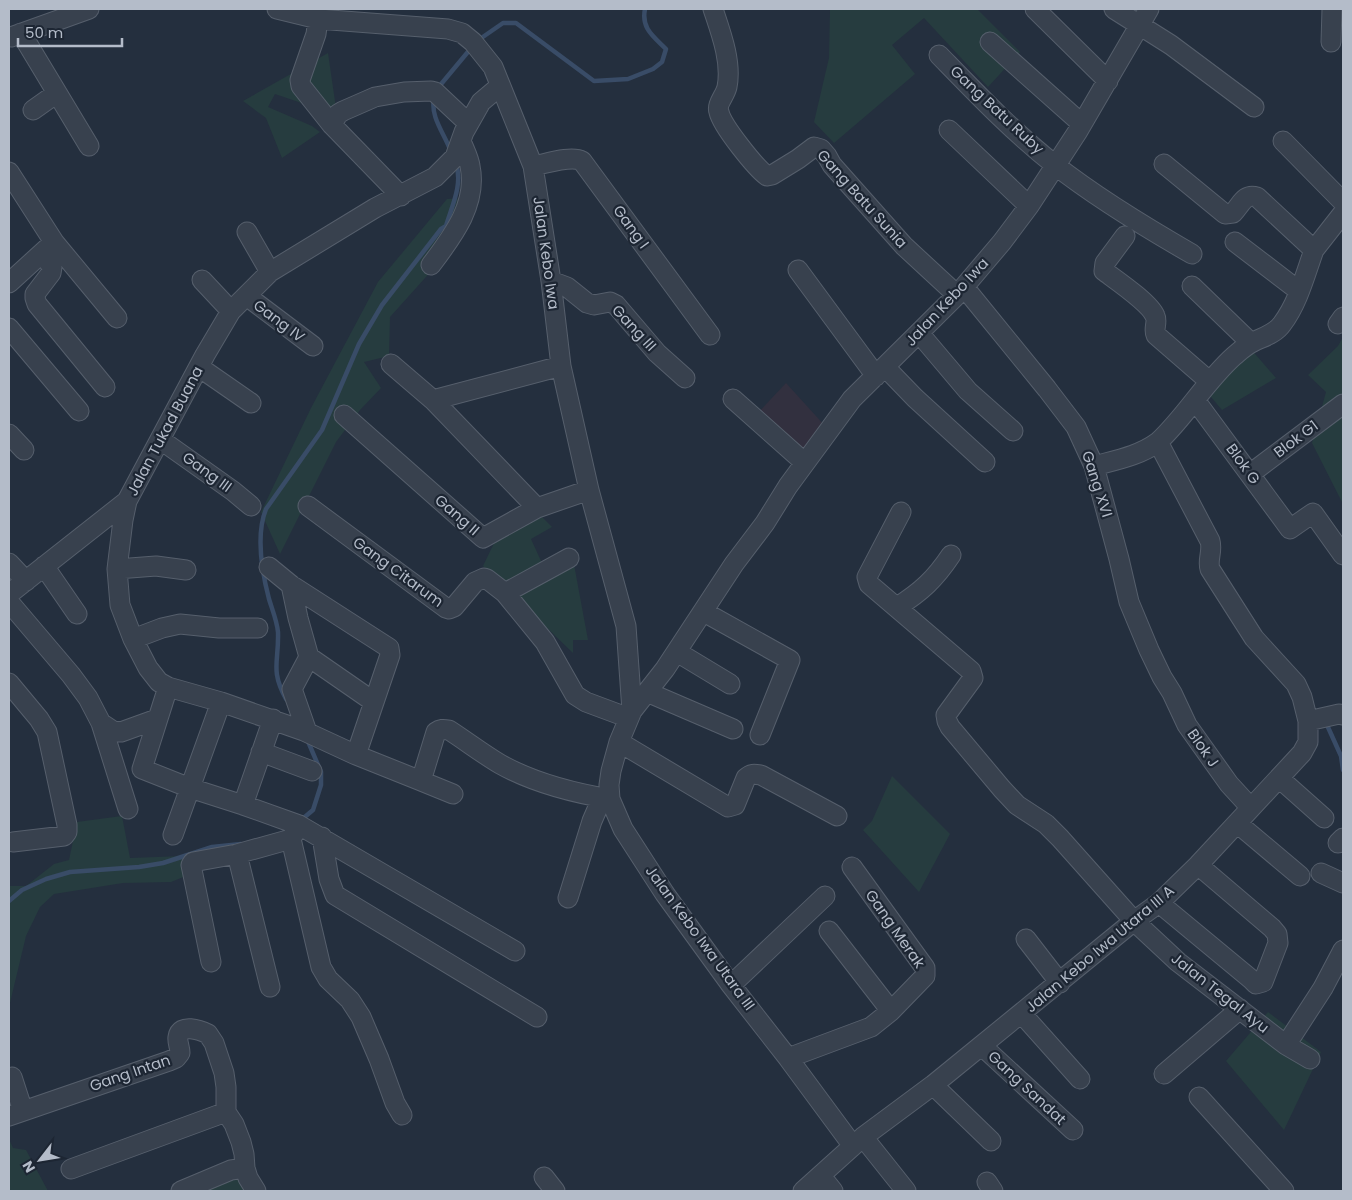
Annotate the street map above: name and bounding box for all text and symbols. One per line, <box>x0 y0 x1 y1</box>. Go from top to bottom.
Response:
scale bar <box>18 15 121 47</box>
text: 50 m <box>25 22 63 43</box>
street label: Gang Batu Ruby <box>946 61 1049 159</box>
street label: Gang Batu Sunia <box>812 145 912 252</box>
street label: Jalan Kebo Iwa <box>528 195 565 311</box>
street label: Gang I <box>608 201 654 253</box>
street label: Jalan Kebo Iwa <box>900 253 993 350</box>
street label: Gang IV <box>249 294 309 347</box>
street label: Gang III <box>607 300 661 356</box>
street label: Jalan Tukad Buana <box>122 362 208 499</box>
street label: Blok G1 <box>1269 415 1322 462</box>
street label: Blok G <box>1221 439 1266 489</box>
street label: Gang III <box>178 446 236 497</box>
street label: Gang XVI <box>1077 448 1118 520</box>
street label: Gang II <box>430 489 484 540</box>
street label: Gang Citarum <box>349 532 448 612</box>
street label: Blok J <box>1183 724 1224 771</box>
street label: Jalan Kebo Iwa Utara III <box>641 861 760 1014</box>
street label: Jalan Kebo Iwa Utara III A <box>1021 880 1179 1017</box>
street label: Gang Merak <box>861 885 930 972</box>
street label: Jalan Tegal Ayu <box>1167 948 1274 1038</box>
street label: Gang Sandat <box>984 1046 1071 1129</box>
street label: Gang Intan <box>87 1049 173 1096</box>
north arrow <box>15 1135 65 1185</box>
text: N <box>18 1157 40 1176</box>

